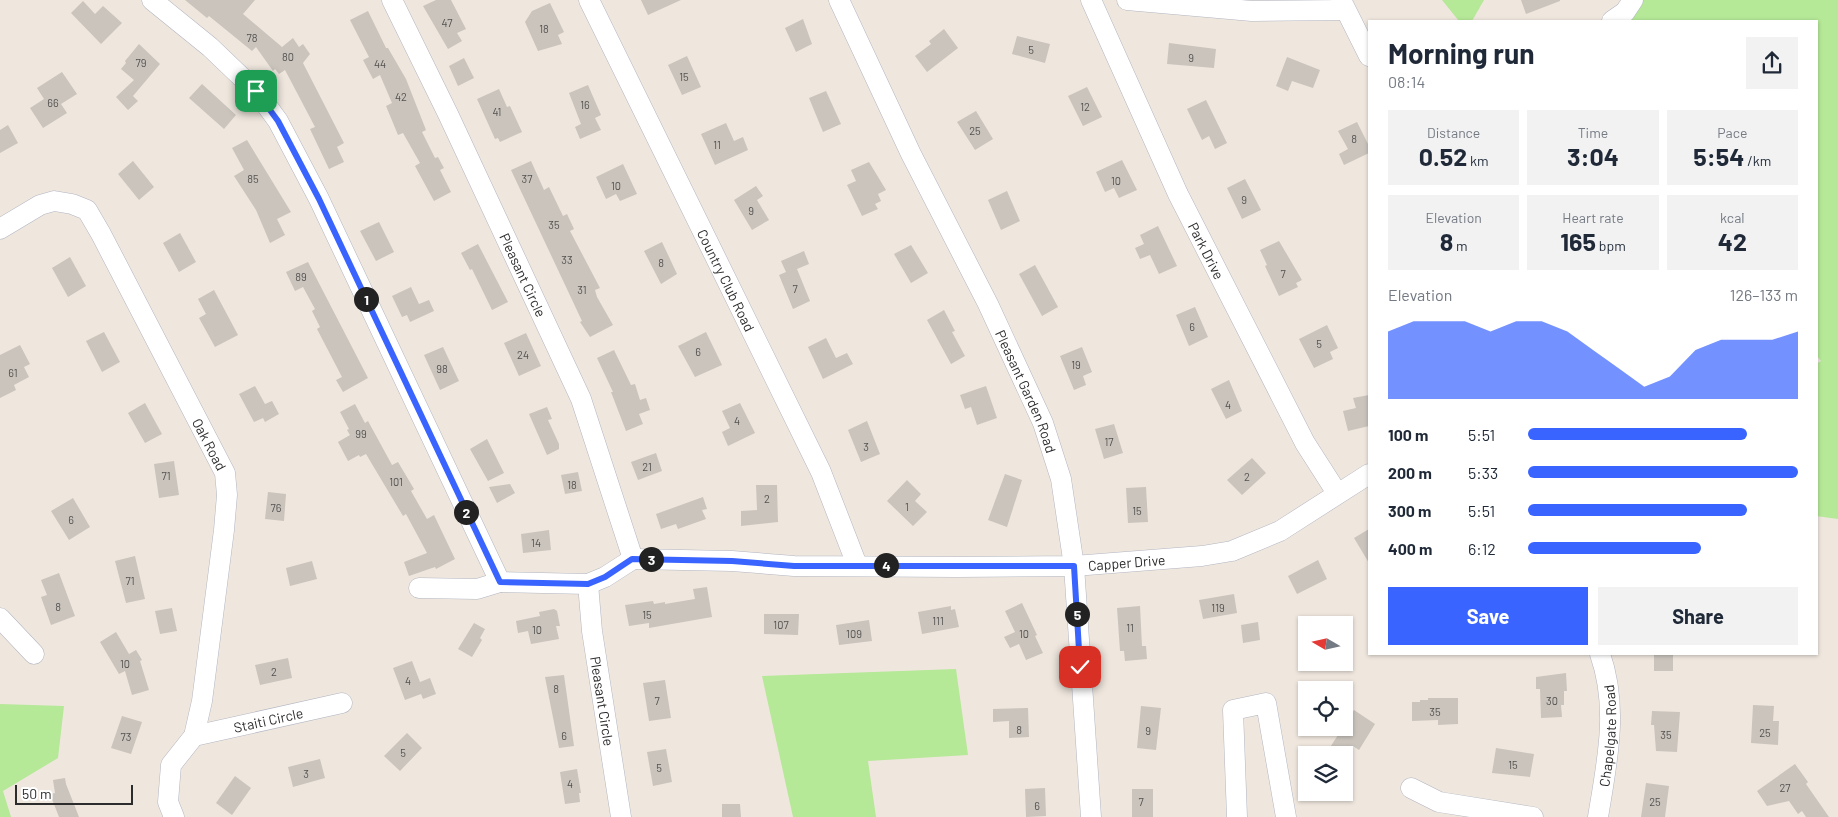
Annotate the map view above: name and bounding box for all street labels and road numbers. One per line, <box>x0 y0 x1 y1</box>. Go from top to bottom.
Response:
street label: Park Drive <box>1185 219 1228 282</box>
street label: Country Club Road <box>694 226 759 334</box>
street label: Pleasant Circle <box>496 230 550 320</box>
street label: Pleasant Garden Road <box>992 327 1060 455</box>
street label: Oak Road <box>189 415 231 473</box>
street label: Capper Drive <box>1087 550 1166 573</box>
street label: Pleasant Circle <box>588 655 618 747</box>
street label: Chapelgate Road <box>1595 684 1619 788</box>
street label: Staiti Circle <box>232 703 304 735</box>

